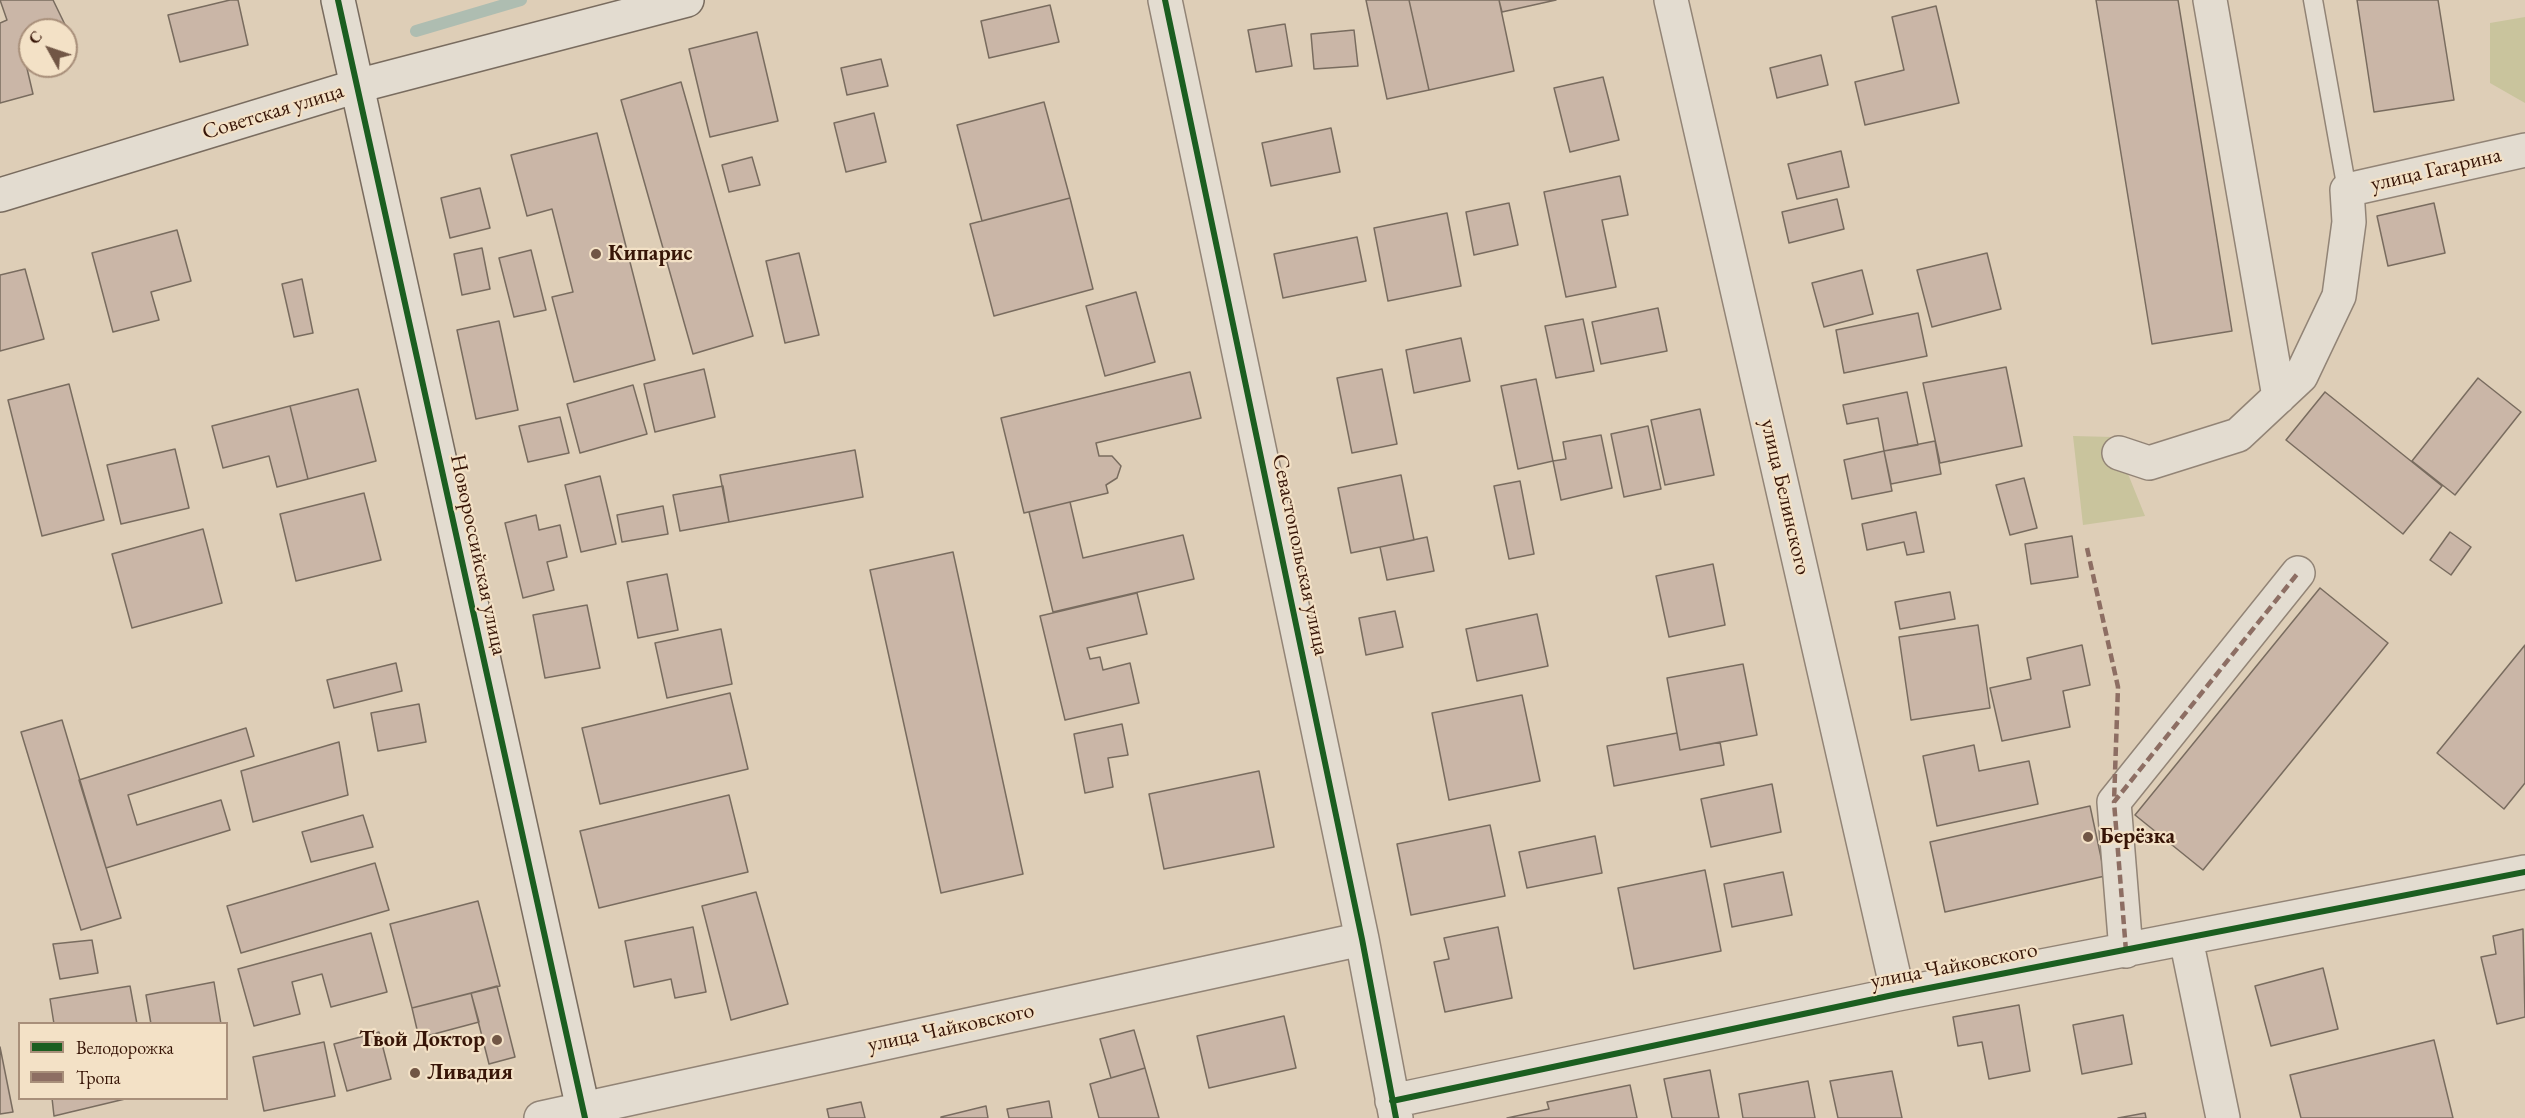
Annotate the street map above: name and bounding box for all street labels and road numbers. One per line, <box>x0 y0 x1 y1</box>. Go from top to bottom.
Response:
street label: Советская улица <box>199 78 347 146</box>
street label: улица Гагарина <box>2368 142 2504 198</box>
street label: улица Белинского <box>1754 416 1816 578</box>
street label: Новороссийская улица <box>444 452 512 658</box>
street label: Севастопольская улица <box>1266 452 1334 658</box>
street label: улица Чайковского <box>1868 937 2040 995</box>
street label: улица Чайковского <box>865 997 1037 1059</box>

